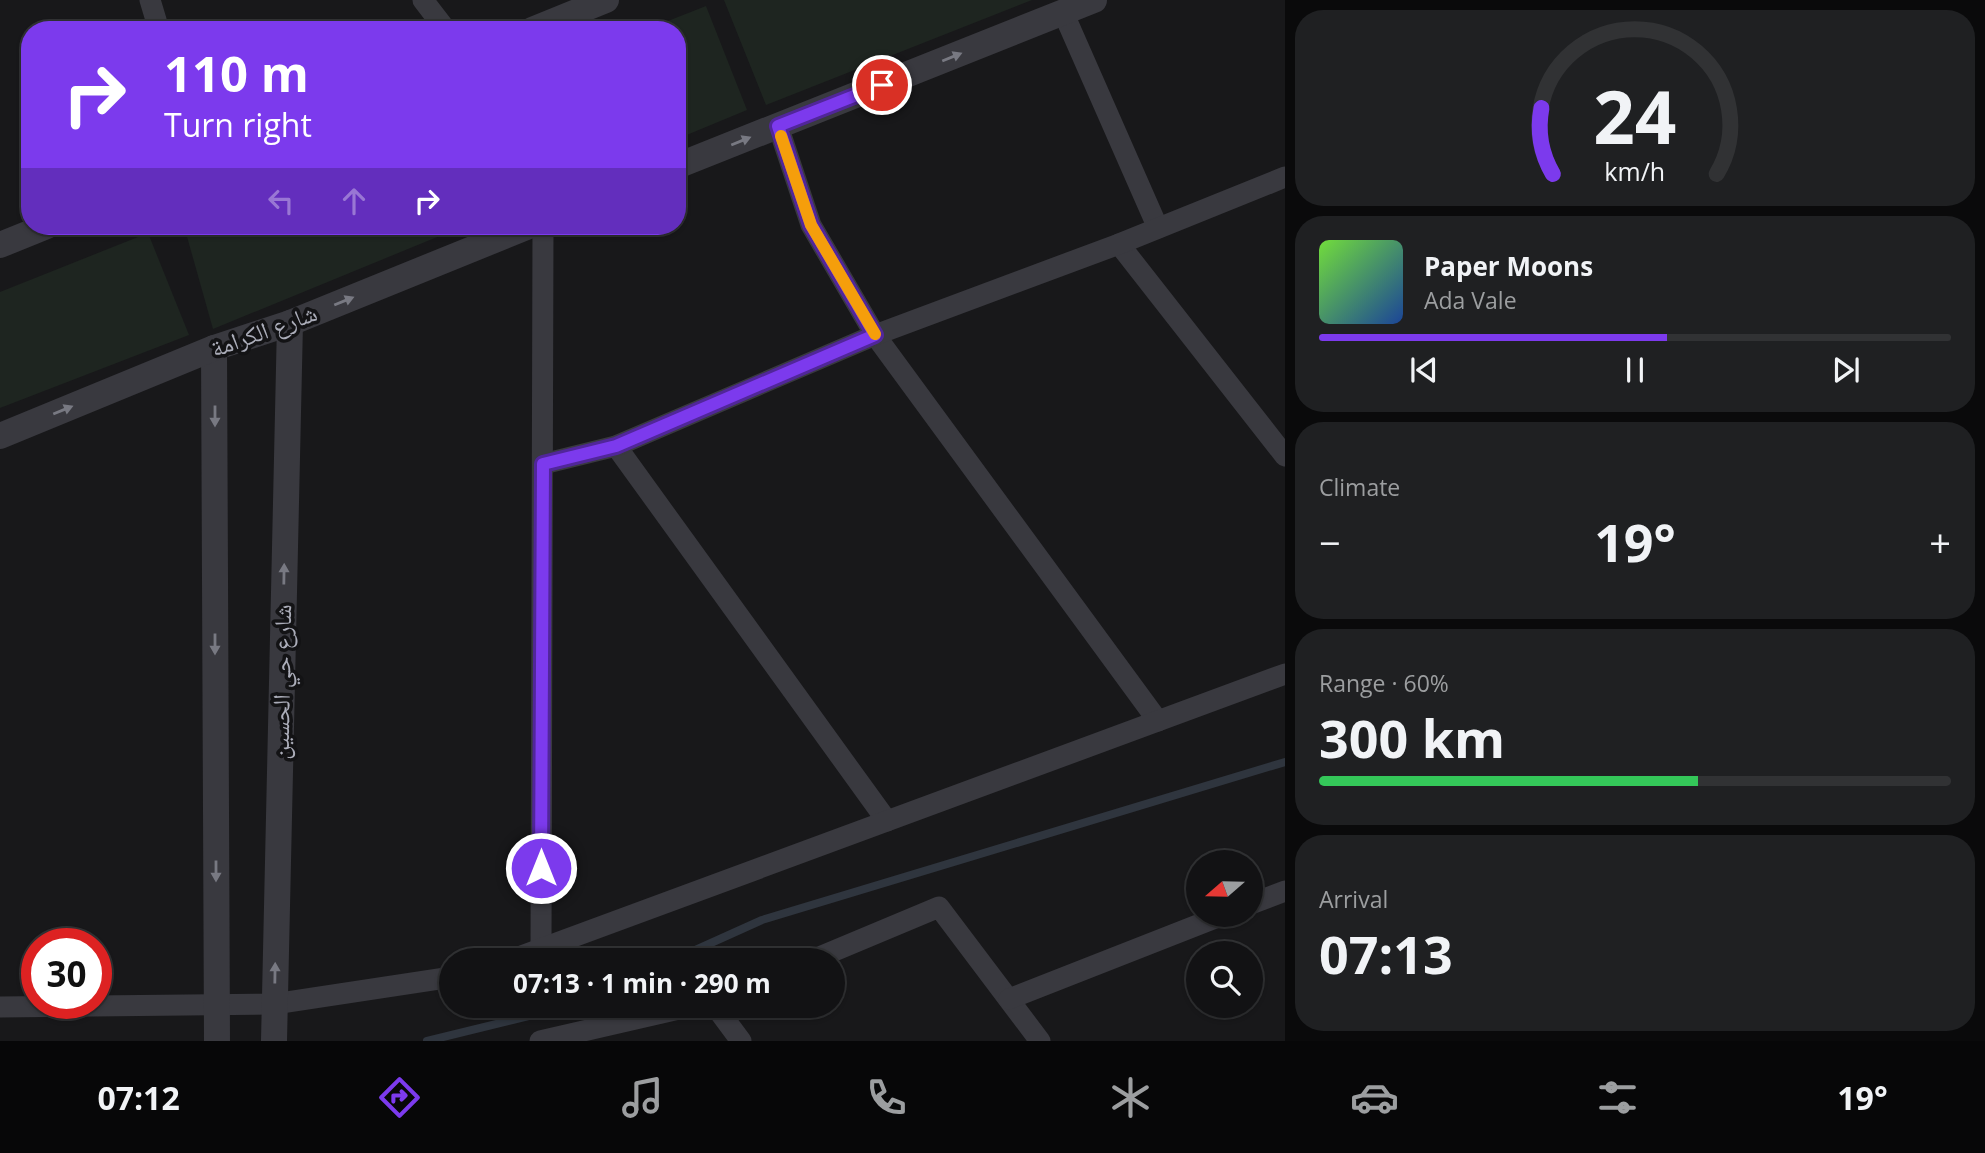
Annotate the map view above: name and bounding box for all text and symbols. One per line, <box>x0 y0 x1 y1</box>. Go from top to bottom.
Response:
text: 110 m <box>164 40 309 106</box>
icon: right <box>49 49 140 140</box>
one-way arrow <box>942 51 963 62</box>
pin <box>852 55 912 115</box>
icon: arrive <box>863 66 901 104</box>
text: 24 <box>1593 66 1677 165</box>
text: Turn right <box>164 103 312 146</box>
one-way arrow <box>730 136 751 147</box>
text: km/h <box>1605 154 1665 188</box>
icon: left <box>262 182 300 220</box>
icon: ahead <box>335 182 373 220</box>
icon: right <box>408 182 446 220</box>
text: Paper Moons <box>1424 248 1593 284</box>
text: Ada Vale <box>1424 284 1517 316</box>
street label: شارع الكرامة <box>206 295 321 364</box>
one-way arrow <box>334 296 355 307</box>
icon: previous <box>1405 351 1443 389</box>
icon: pause <box>1616 351 1654 389</box>
icon: next <box>1827 351 1865 389</box>
one-way arrow <box>53 404 74 415</box>
one-way arrow <box>209 405 221 427</box>
text: Climate <box>1319 471 1400 503</box>
text: 19° <box>1594 506 1676 577</box>
text: − <box>1319 516 1341 568</box>
text: + <box>1929 516 1951 568</box>
one-way arrow <box>279 563 290 585</box>
street label: شارع حي الحسين <box>263 604 302 760</box>
one-way arrow <box>209 633 221 655</box>
text: Range · 60% <box>1319 667 1449 699</box>
text: 300 km <box>1319 702 1505 773</box>
position arrow <box>504 831 578 905</box>
north arrow <box>1186 850 1264 928</box>
map controls <box>1186 850 1263 1018</box>
one-way arrow <box>210 860 222 882</box>
text: Arrival <box>1319 883 1388 915</box>
text: 07:13 <box>1319 918 1453 989</box>
speed limit sign: 30 <box>21 928 112 1019</box>
button: search <box>1186 941 1263 1018</box>
one-way arrow <box>269 962 281 984</box>
text: 07:13 · 1 min · 290 m <box>513 965 771 1001</box>
icon: directions <box>375 1073 424 1122</box>
icon: music <box>618 1073 667 1122</box>
icon: phone <box>862 1073 911 1122</box>
icon: climate <box>1106 1073 1155 1122</box>
icon: car <box>1350 1073 1399 1122</box>
icon: filters <box>1593 1073 1642 1122</box>
text: 07:12 <box>97 1076 180 1119</box>
text: 19° <box>1837 1076 1888 1119</box>

